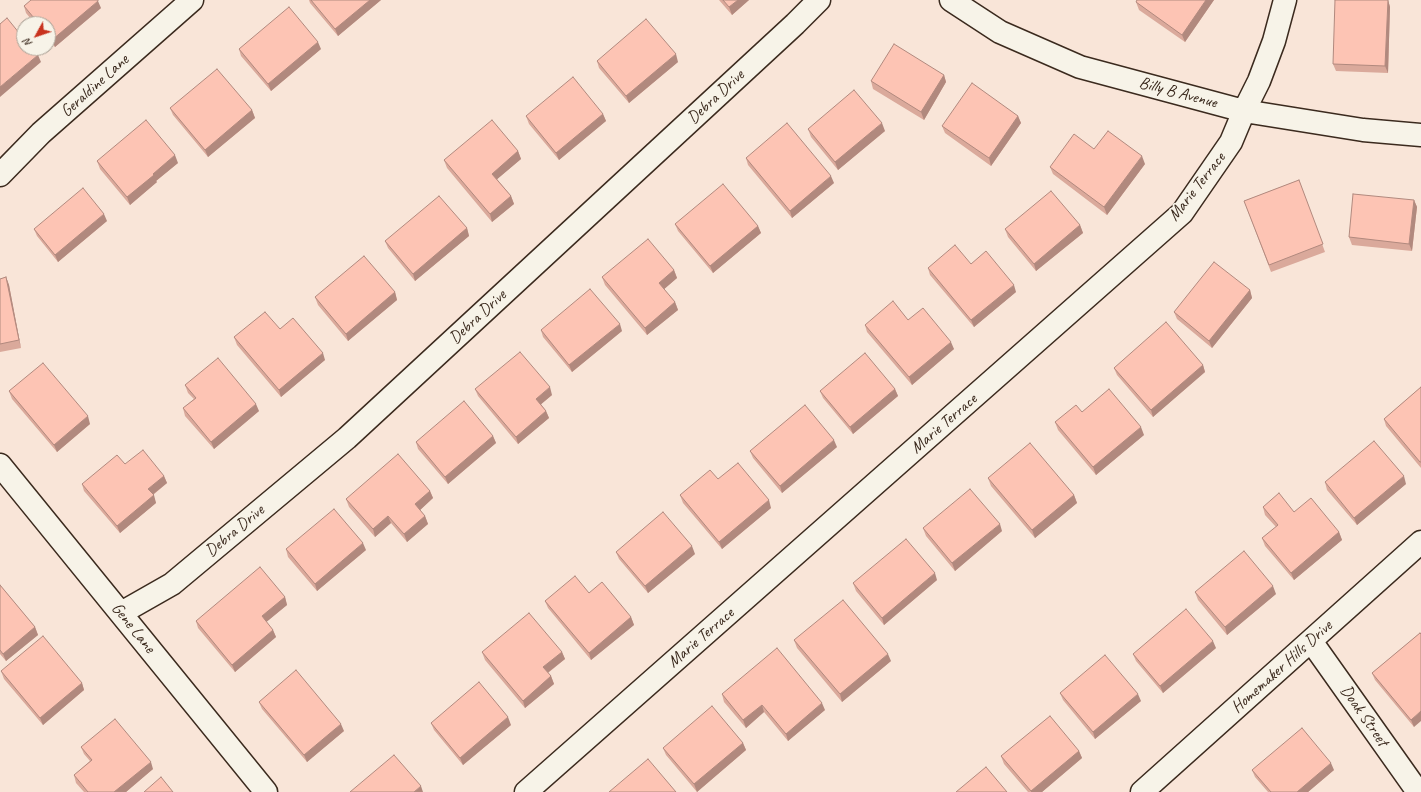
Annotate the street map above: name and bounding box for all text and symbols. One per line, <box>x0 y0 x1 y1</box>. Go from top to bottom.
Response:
north arrow <box>16 16 56 56</box>
text: N <box>20 36 35 50</box>
street label: Geraldine Lane <box>57 50 133 122</box>
street label: Debra Drive <box>683 66 749 128</box>
street label: Billy B Avenue <box>1137 73 1219 113</box>
street label: Marie Terrace <box>1164 149 1230 225</box>
street label: Debra Drive <box>445 286 511 348</box>
street label: Marie Terrace <box>907 390 981 458</box>
street label: Debra Drive <box>201 501 269 561</box>
street label: Gene Lane <box>107 599 159 657</box>
street label: Marie Terrace <box>664 604 738 672</box>
street label: Homemaker Hills Drive <box>1227 616 1337 718</box>
street label: Doak Street <box>1336 681 1392 751</box>

